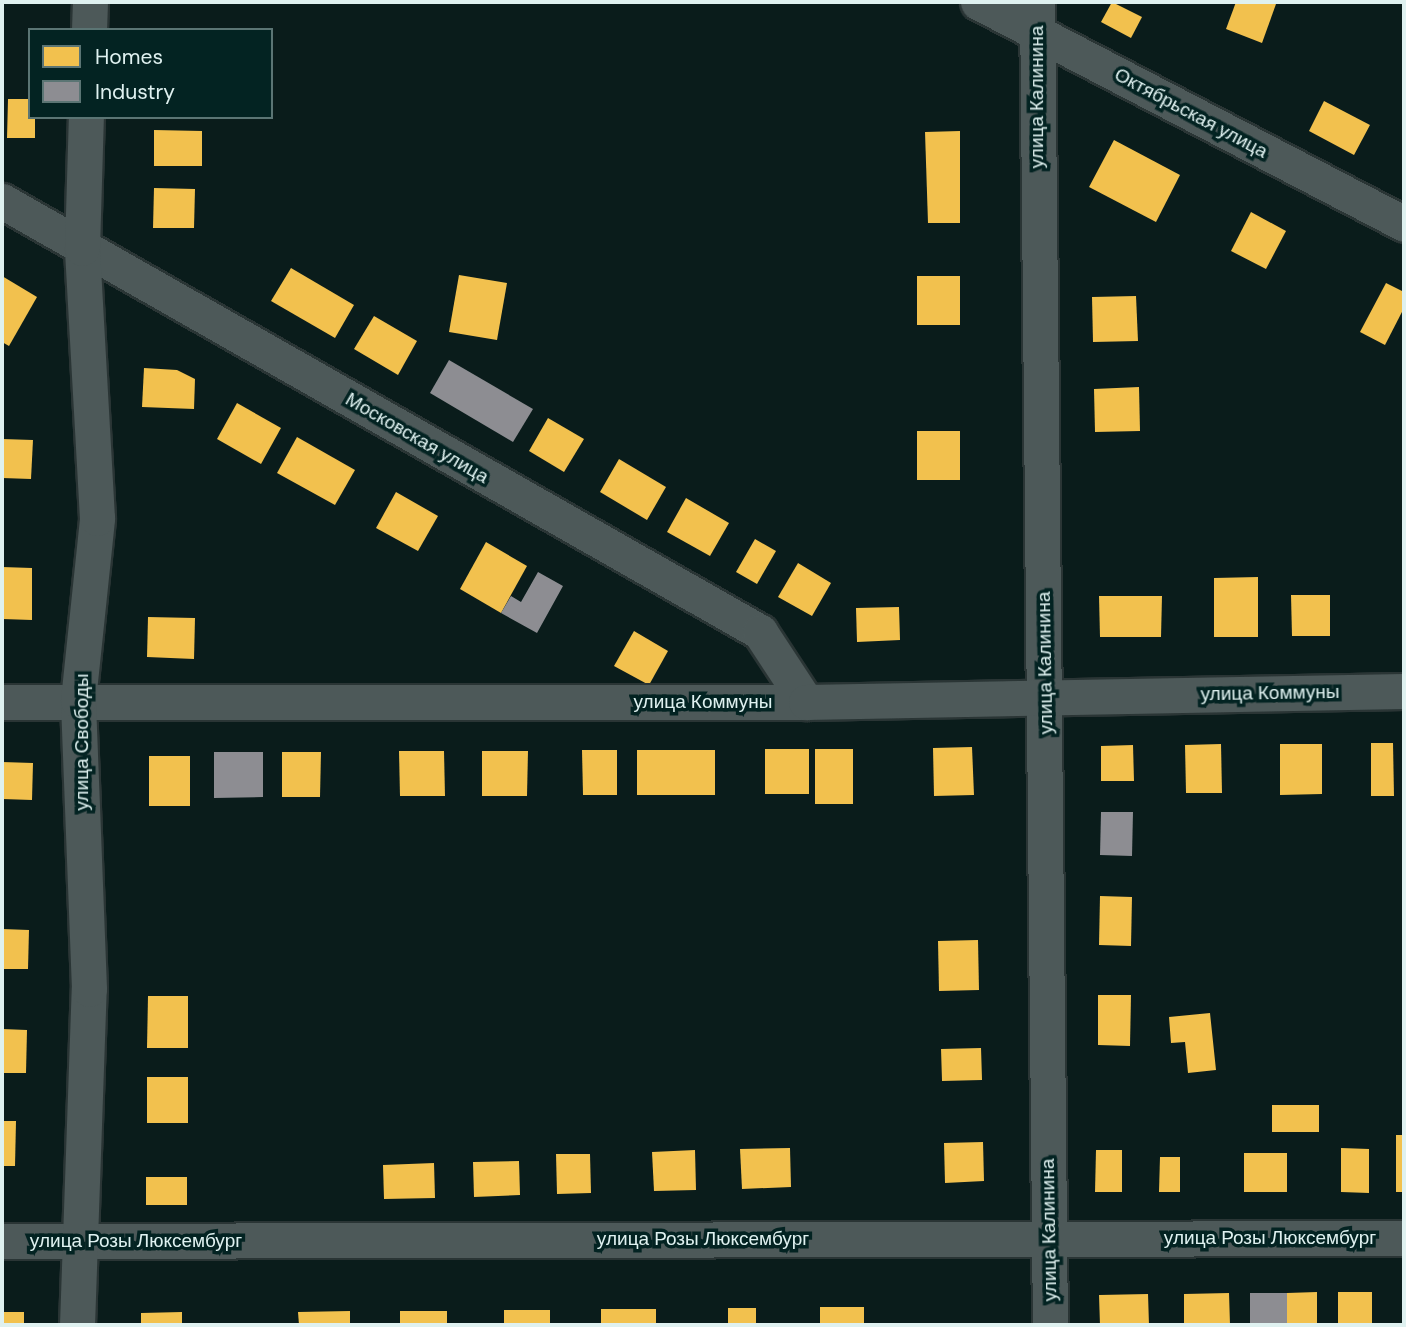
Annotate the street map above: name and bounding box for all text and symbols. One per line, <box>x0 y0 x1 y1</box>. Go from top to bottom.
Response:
street label: улица Калинина <box>1026 26 1048 168</box>
legend <box>28 28 273 119</box>
text: Homes <box>95 43 163 71</box>
street label: Октябрьская улица <box>1111 63 1271 163</box>
text: Industry <box>95 78 175 106</box>
street label: Московская улица <box>341 388 493 488</box>
street label: улица Калинина <box>1032 591 1058 735</box>
street label: улица Свободы <box>71 673 93 811</box>
street label: улица Коммуны <box>1200 680 1340 706</box>
street label: улица Коммуны <box>634 691 772 713</box>
street label: улица Калинина <box>1036 1158 1062 1302</box>
street label: улица Розы Люксембург <box>1164 1227 1376 1249</box>
street label: улица Розы Люксембург <box>597 1228 809 1250</box>
street label: улица Розы Люксембург <box>30 1230 242 1252</box>

